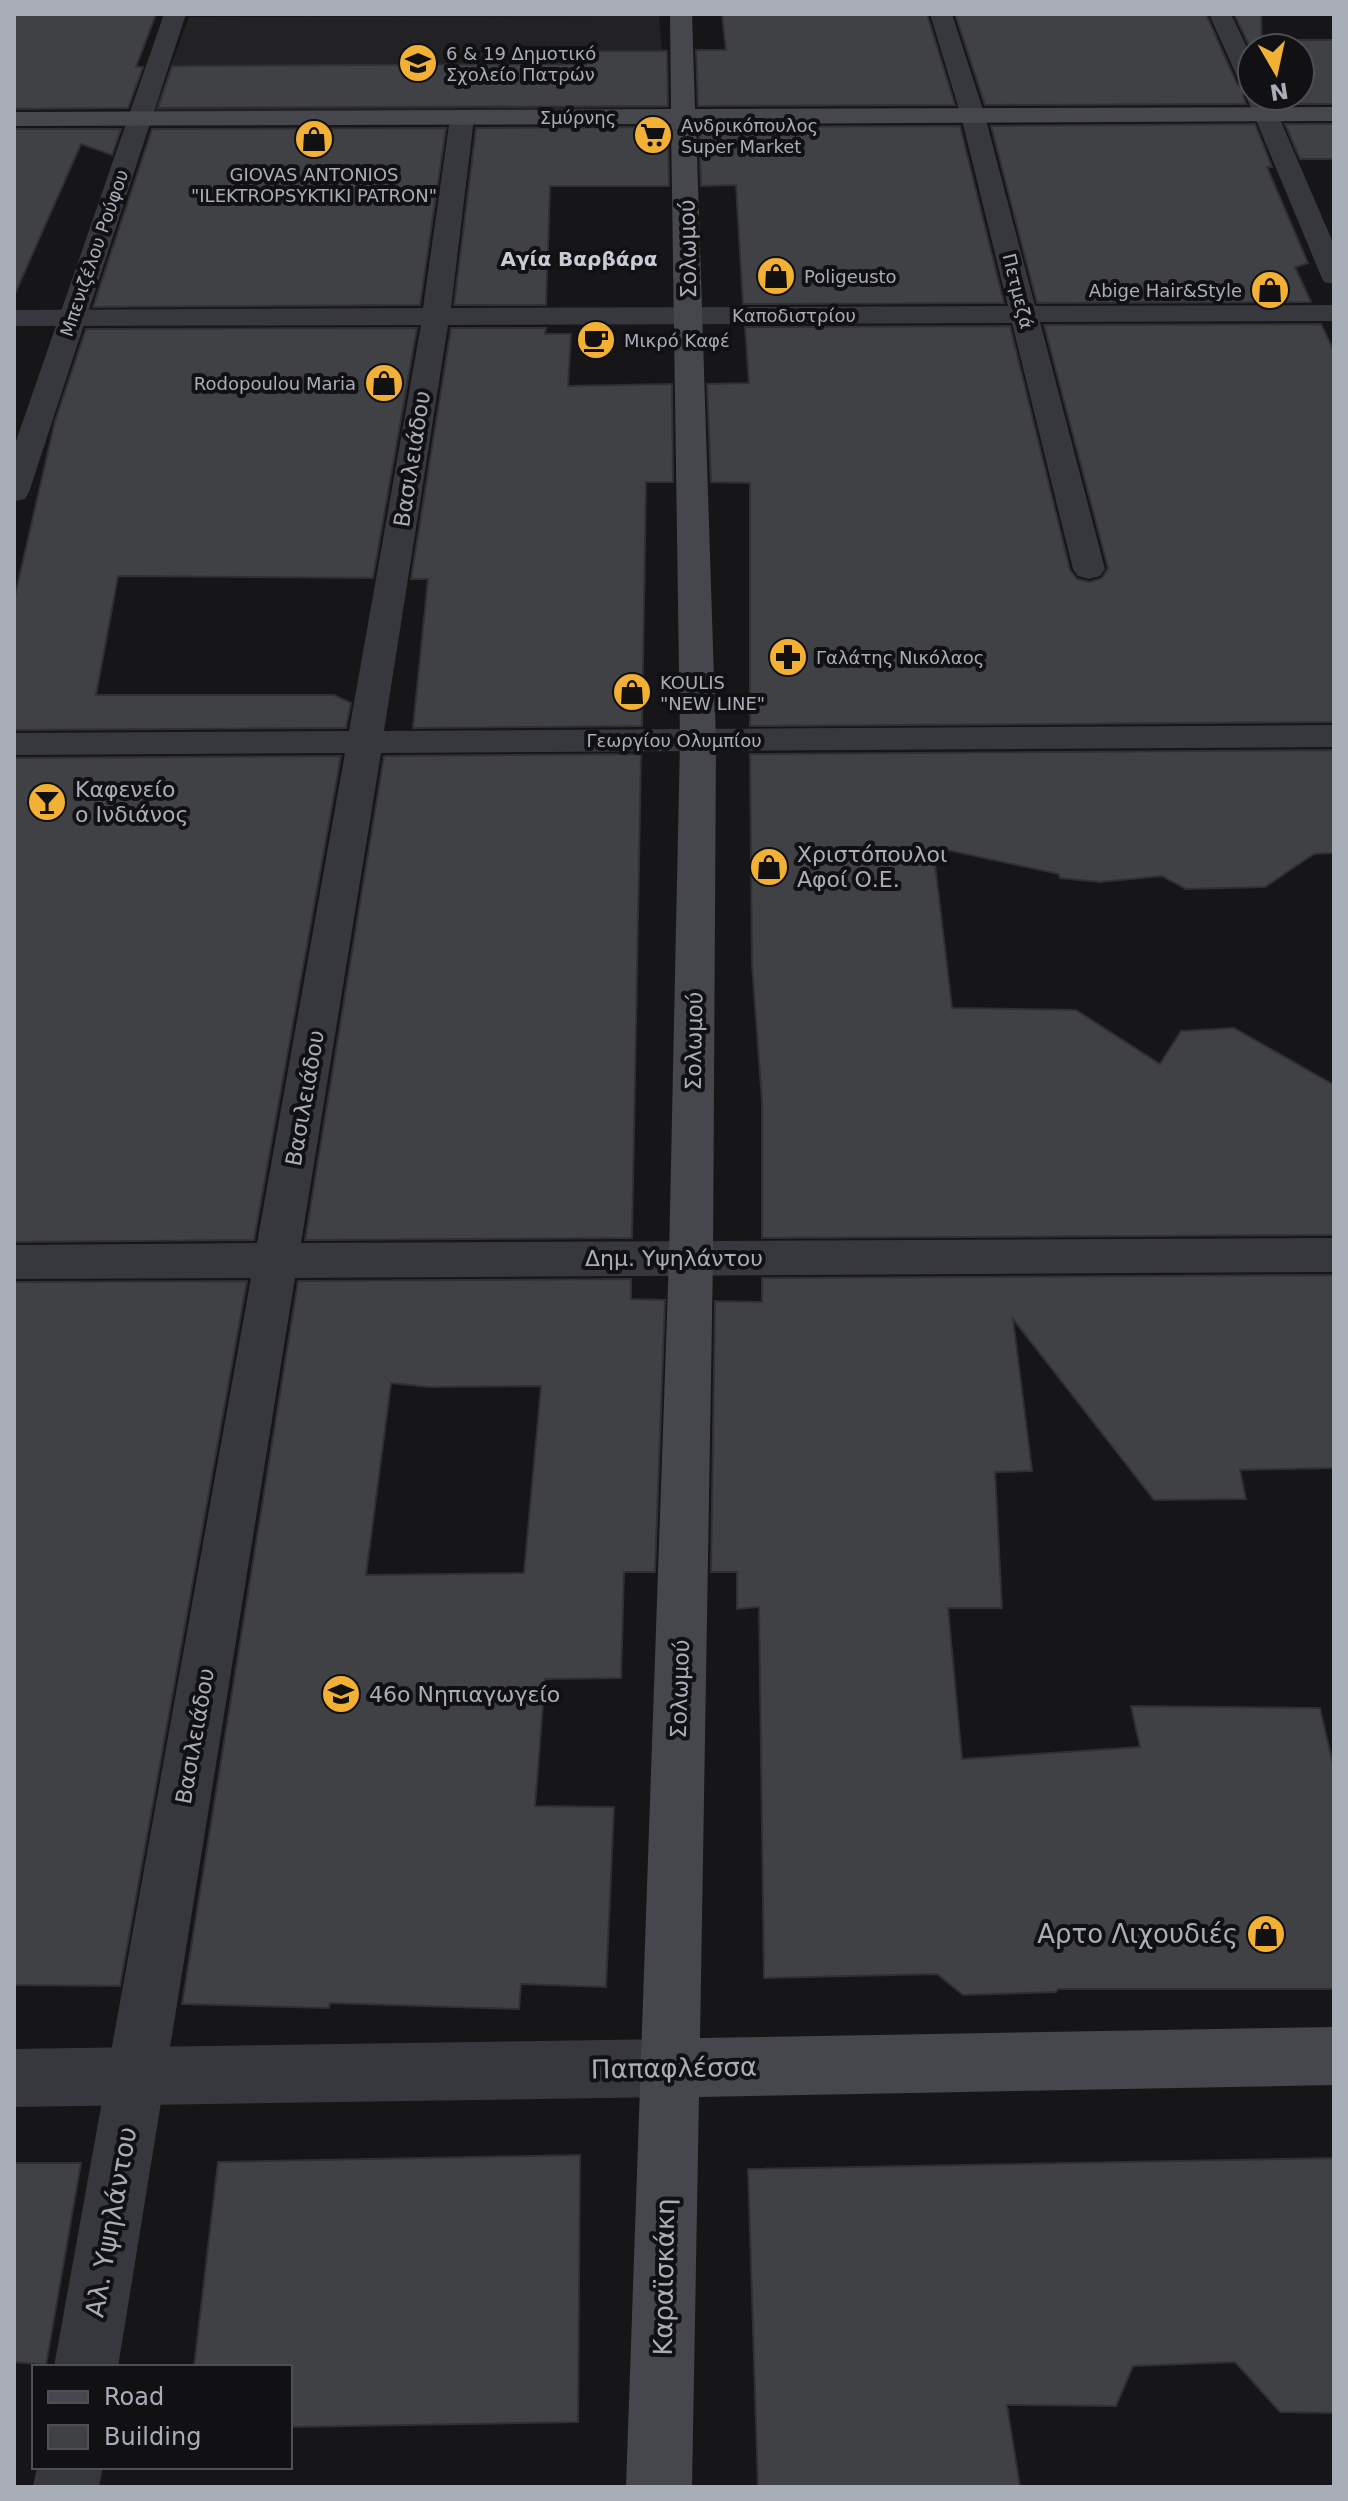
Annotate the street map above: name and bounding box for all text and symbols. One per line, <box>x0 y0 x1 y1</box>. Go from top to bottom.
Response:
north arrow <box>1236 32 1316 112</box>
school or university icon: 6 & 19 Δημοτικό Σχολείο Πατρών <box>397 42 439 84</box>
place label: 6 & 19 Δημοτικό Σχολείο Πατρών <box>446 43 596 85</box>
text: N <box>1268 77 1290 105</box>
street label: Σμύρνης <box>540 107 616 128</box>
supermarket icon: Ανδρικόπουλος Super Market <box>632 114 674 156</box>
place label: Ανδρικόπουλος Super Market <box>681 115 818 157</box>
shop icon: GIOVAS ANTONIOS "ILEKTROPSYKTIKI PATRON" <box>293 118 335 160</box>
place label: GIOVAS ANTONIOS "ILEKTROPSYKTIKI PATRON" <box>191 164 437 206</box>
street label: Μπενιζέλου Ρούφου <box>56 167 132 339</box>
street label: Σολωμού <box>675 199 701 299</box>
district label: Αγία Βαρβάρα <box>500 247 658 271</box>
street label: Πετμεζά <box>999 251 1037 331</box>
shop icon: Poligeusto <box>755 255 797 297</box>
place label: Poligeusto <box>804 266 897 287</box>
shop icon: Abige Hair&Style <box>1249 269 1291 311</box>
place label: Abige Hair&Style <box>1089 280 1242 301</box>
street label: Καποδιστρίου <box>732 305 856 326</box>
cafe icon: Μικρό Καφέ <box>575 319 617 361</box>
place label: Μικρό Καφέ <box>624 330 730 351</box>
shop icon: Rodopoulou Maria <box>363 362 405 404</box>
place label: Rodopoulou Maria <box>194 373 356 394</box>
street label: Βασιλειάδου <box>389 389 435 529</box>
pharmacy icon: Γαλάτης Νικόλαος <box>767 636 809 678</box>
place label: Γαλάτης Νικόλαος <box>816 647 984 668</box>
shop icon: KOULIS "NEW LINE" <box>611 671 653 713</box>
place label: KOULIS "NEW LINE" <box>660 672 765 714</box>
street label: Γεωργίου Ολυμπίου <box>586 730 762 751</box>
place label: Καφενείο ο Ινδιάνος <box>75 777 188 827</box>
bar icon: Καφενείο ο Ινδιάνος <box>26 781 68 823</box>
place label: Χριστόπουλοι Αφοί Ο.Ε. <box>797 842 948 892</box>
shop icon: Χριστόπουλοι Αφοί Ο.Ε. <box>748 846 790 888</box>
street label: Σολωμού <box>681 991 707 1091</box>
street label: Βασιλειάδου <box>281 1028 329 1168</box>
street label: Δημ. Υψηλάντου <box>585 1246 763 1271</box>
street label: Σολωμού <box>666 1639 694 1739</box>
street label: Βασιλειάδου <box>171 1666 219 1806</box>
school or university icon: 46ο Νηπιαγωγείο <box>320 1673 362 1715</box>
place label: 46ο Νηπιαγωγείο <box>369 1682 560 1707</box>
shop icon: Αρτο Λιχουδιές <box>1245 1913 1287 1955</box>
place label: Αρτο Λιχουδιές <box>1037 1919 1238 1949</box>
street label: Παπαφλέσσα <box>591 2052 757 2084</box>
street label: Αλ. Υψηλάντου <box>79 2124 143 2320</box>
street label: Καραϊσκάκη <box>648 2198 680 2356</box>
legend <box>32 2365 292 2469</box>
text: Road <box>104 2383 164 2411</box>
text: Building <box>104 2423 201 2451</box>

